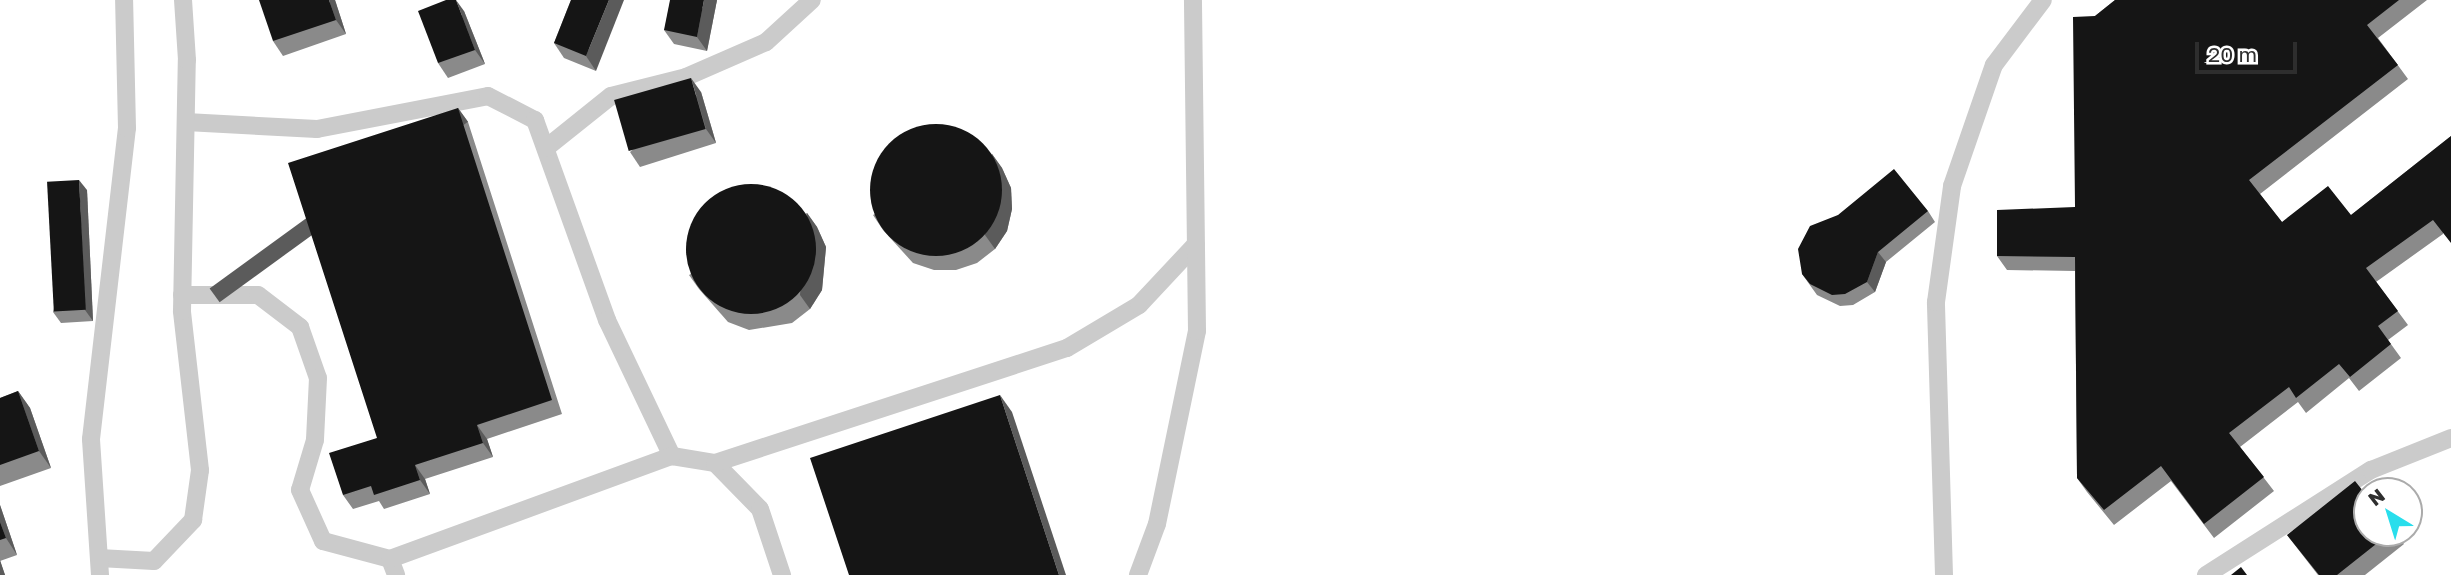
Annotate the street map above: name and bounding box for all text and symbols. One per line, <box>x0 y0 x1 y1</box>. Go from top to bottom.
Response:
scale bar <box>2199 28 2300 72</box>
text: 20 m <box>2208 41 2257 67</box>
north arrow <box>2353 477 2423 547</box>
text: N <box>2363 483 2389 510</box>

